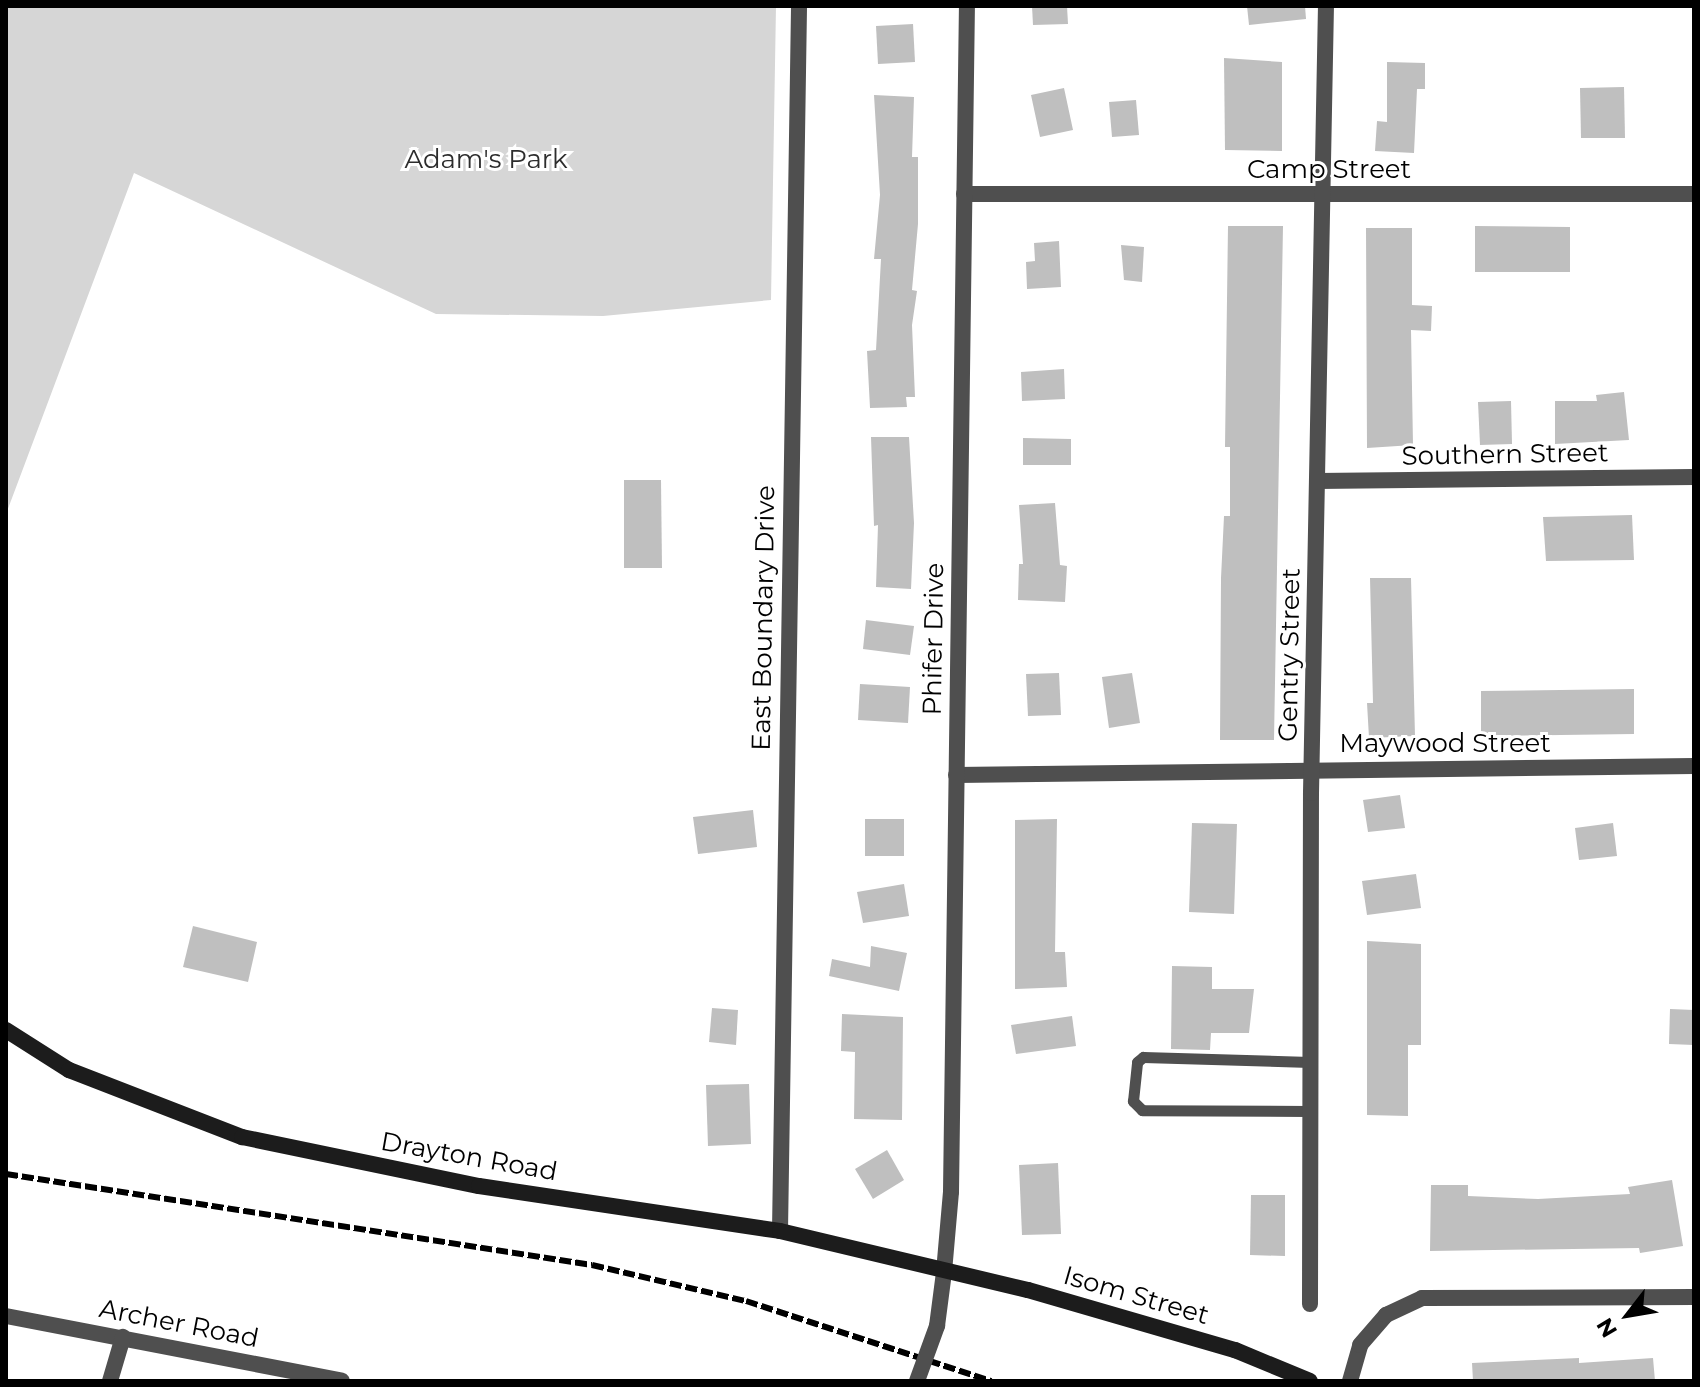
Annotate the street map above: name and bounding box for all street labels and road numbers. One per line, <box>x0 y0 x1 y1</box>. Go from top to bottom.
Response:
street label: Camp Street <box>1247 154 1411 186</box>
street label: Southern Street <box>1401 438 1609 472</box>
street label: East Boundary Drive <box>746 485 782 751</box>
street label: Phifer Drive <box>917 562 951 716</box>
street label: Gentry Street <box>1273 568 1307 742</box>
street label: Maywood Street <box>1339 728 1551 760</box>
street label: Drayton Road <box>378 1126 560 1188</box>
street label: Isom Street <box>1060 1260 1212 1332</box>
street label: Archer Road <box>97 1293 261 1355</box>

